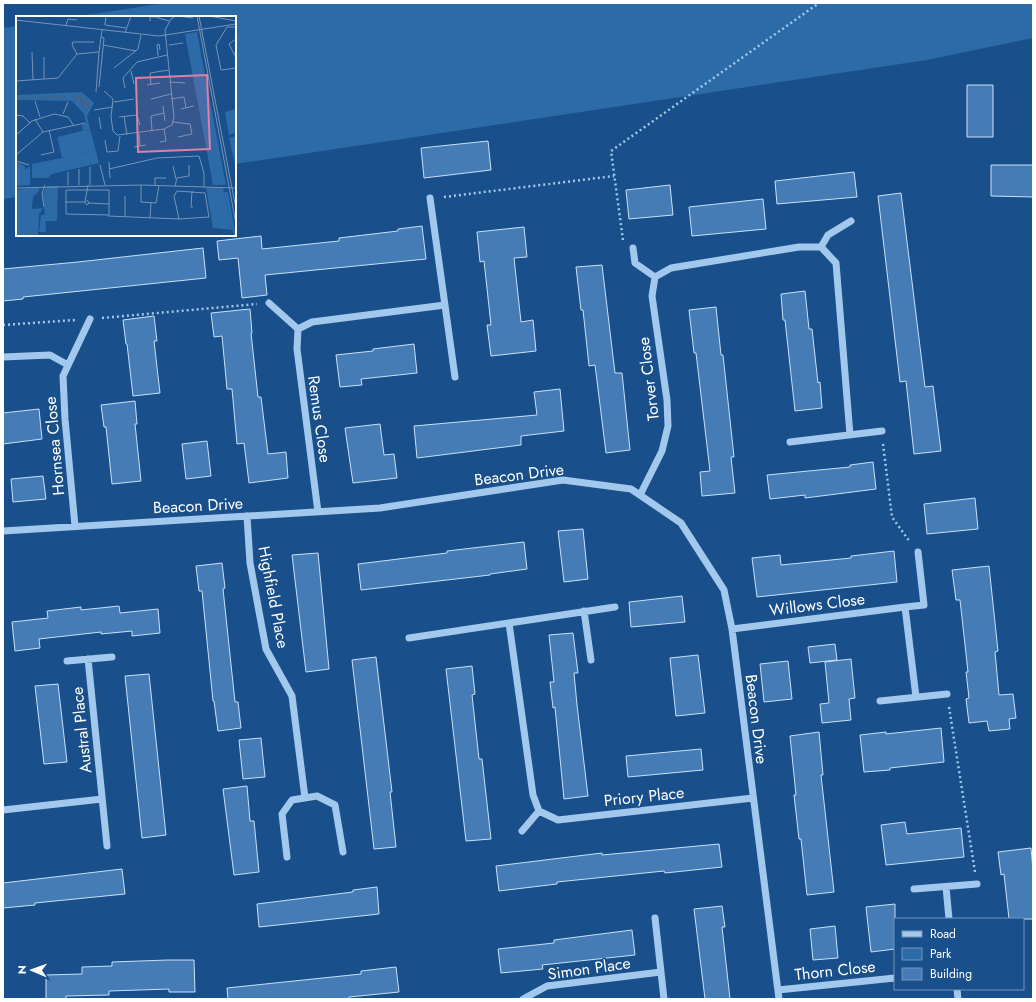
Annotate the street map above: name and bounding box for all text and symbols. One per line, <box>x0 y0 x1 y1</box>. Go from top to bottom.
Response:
inset map <box>16 16 236 236</box>
street label: Torver Close <box>632 336 665 422</box>
street label: Remus Close <box>302 374 337 464</box>
street label: Hornsea Close <box>39 395 70 496</box>
street label: Beacon Drive <box>473 458 565 491</box>
street label: Beacon Drive <box>152 492 244 519</box>
street label: Highfield Place <box>252 544 295 650</box>
street label: Willows Close <box>768 587 866 622</box>
street label: Beacon Drive <box>740 673 773 765</box>
street label: Austral Place <box>66 686 97 774</box>
street label: Priory Place <box>603 781 685 812</box>
legend <box>894 918 1024 990</box>
text: Road <box>930 925 956 943</box>
text: Park <box>930 945 952 963</box>
north arrow <box>12 950 52 990</box>
street label: Simon Place <box>546 951 632 986</box>
street label: Thorn Close <box>793 955 877 986</box>
text: N <box>14 965 30 974</box>
text: Building <box>930 965 972 983</box>

